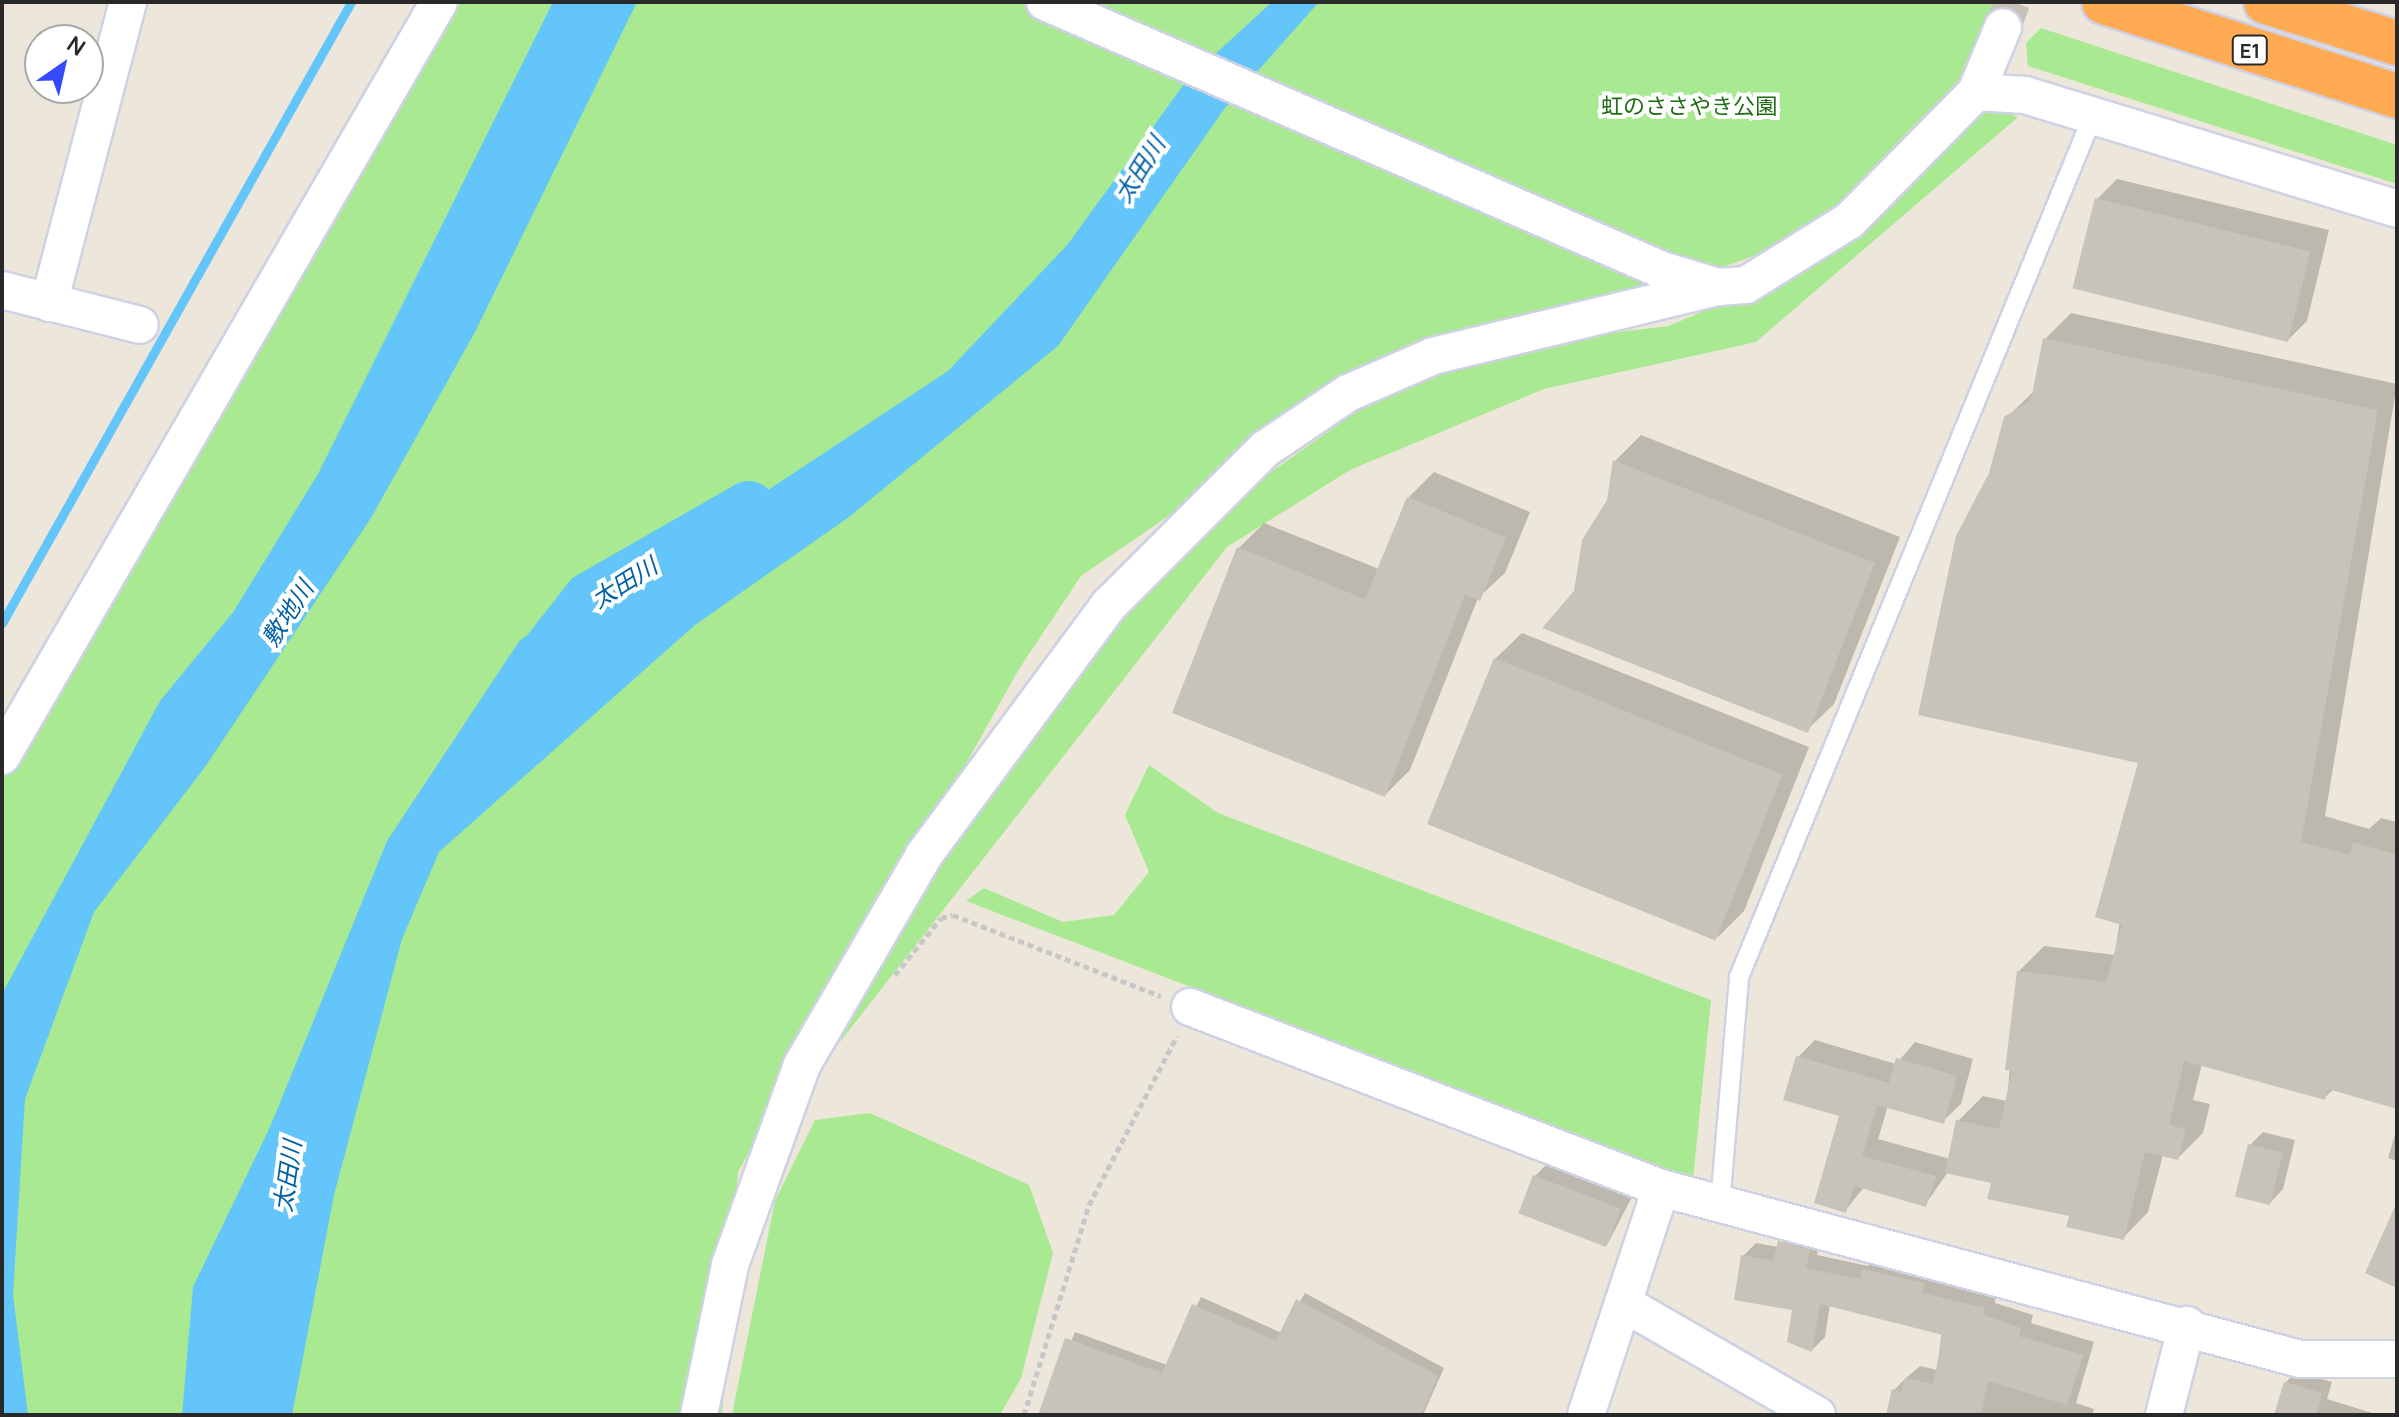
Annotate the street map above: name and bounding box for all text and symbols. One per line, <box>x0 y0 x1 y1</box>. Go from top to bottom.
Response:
north arrow <box>24 24 104 104</box>
text: N <box>61 29 91 63</box>
road number: E1 <box>2230 34 2270 66</box>
park label: 虹のささやき公園 <box>1601 94 1777 120</box>
water label: 太田川 <box>1108 131 1170 207</box>
water label: 太田川 <box>586 551 662 613</box>
water label: 敷地川 <box>255 575 319 651</box>
water label: 太田川 <box>268 1138 306 1214</box>

